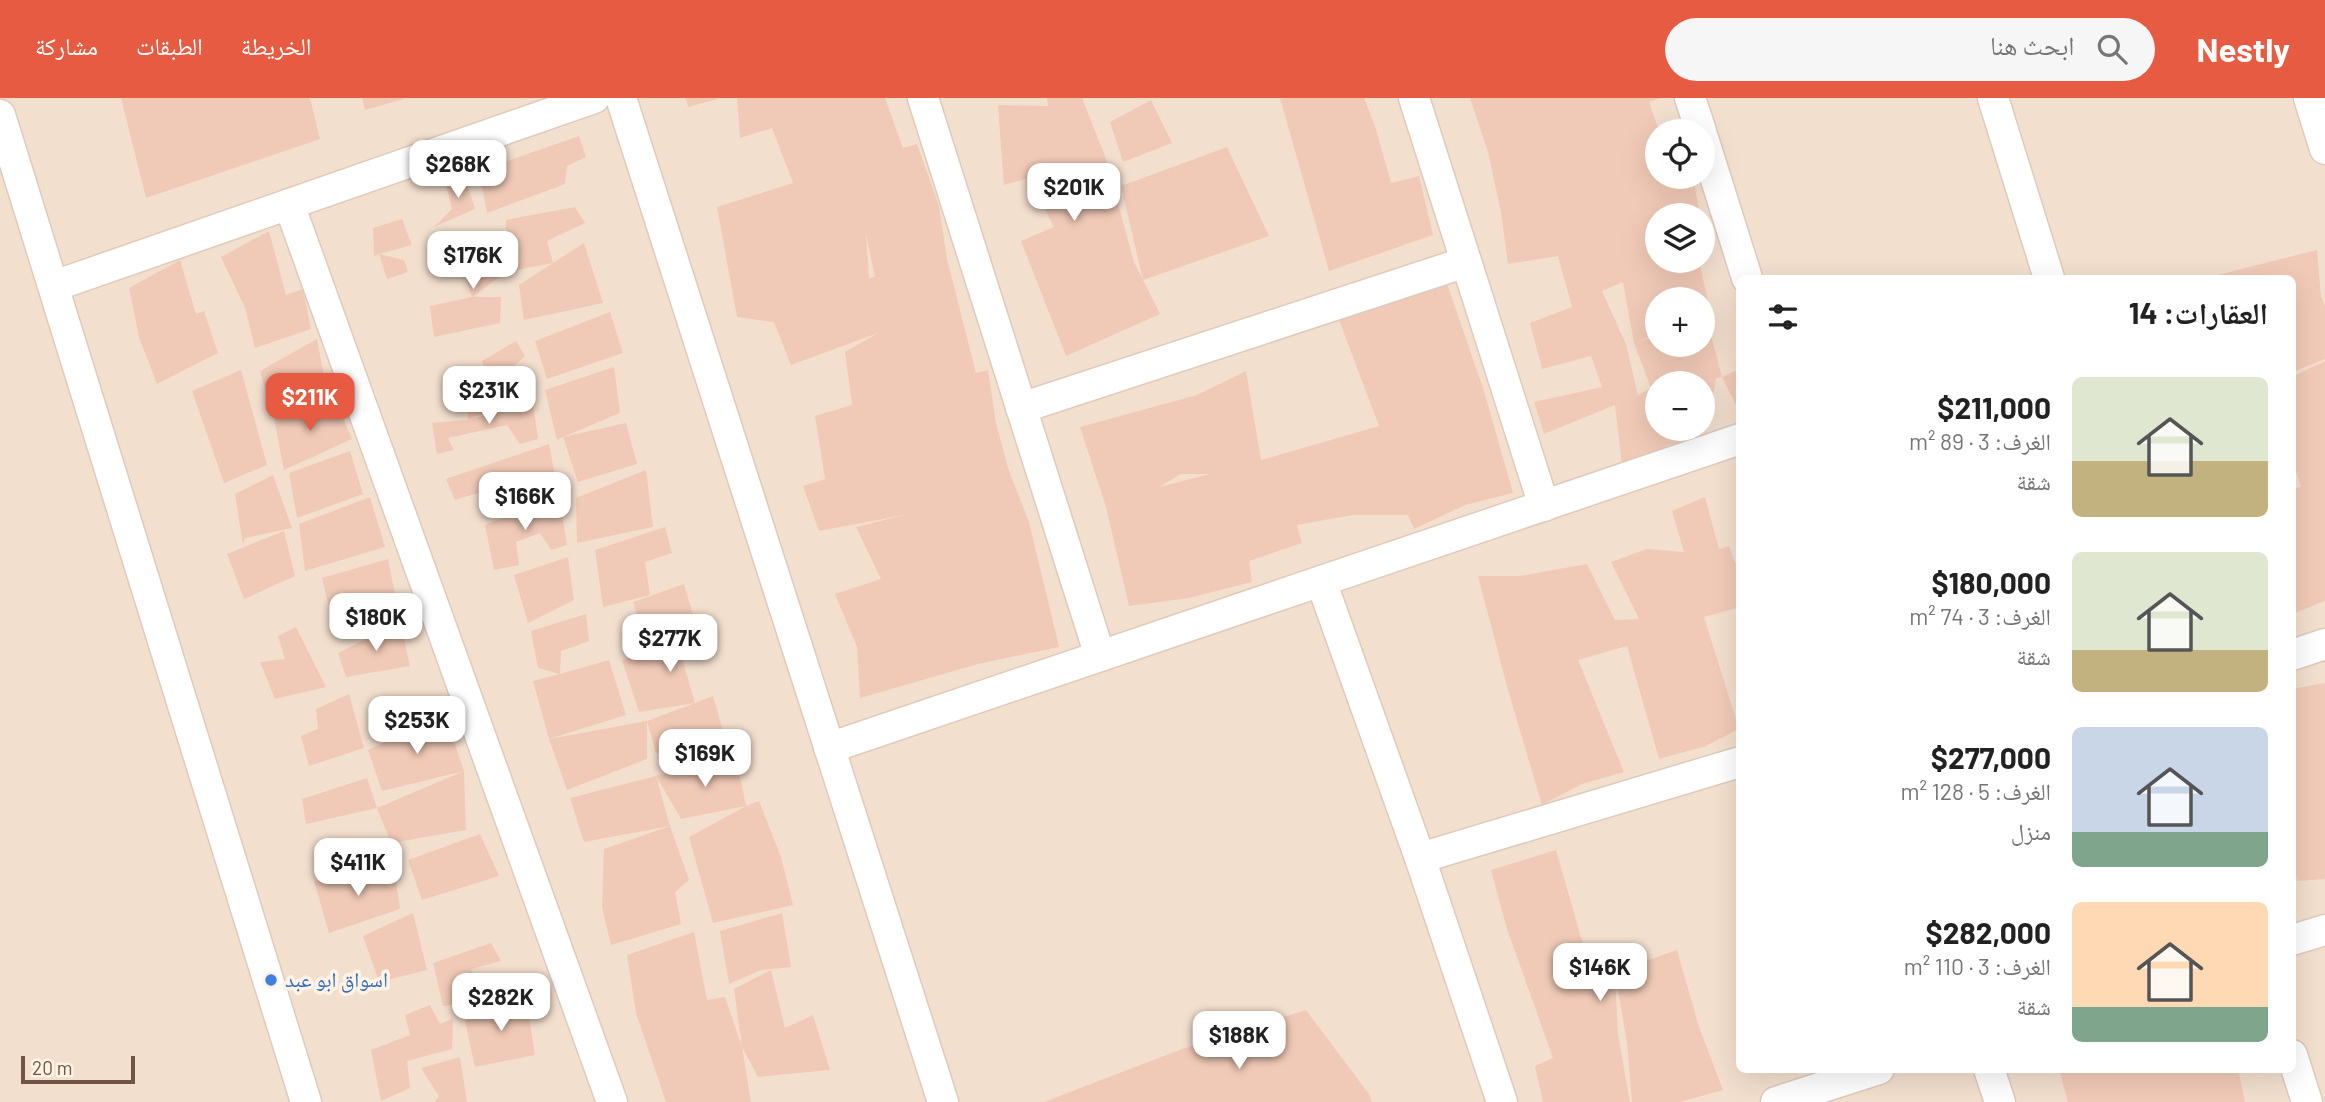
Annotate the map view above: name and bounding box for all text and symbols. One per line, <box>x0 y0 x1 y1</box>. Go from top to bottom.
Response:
search box <box>1665 18 2155 81</box>
text: ابحث هنا <box>1990 29 2075 60</box>
text: Nestly <box>2197 29 2290 69</box>
icon: search <box>2093 30 2131 68</box>
text: مشاركة <box>35 31 98 60</box>
text: الطبقات <box>136 31 203 60</box>
text: الخريطة <box>241 31 311 60</box>
map controls <box>1645 119 1715 441</box>
button: locate <box>1645 119 1715 189</box>
pin: $268K <box>409 140 507 200</box>
text: $268K <box>425 149 491 177</box>
pin: $201K <box>1025 164 1123 223</box>
text: $201K <box>1043 172 1105 200</box>
button: layers <box>1645 203 1715 273</box>
pin: $176K <box>424 232 522 291</box>
text: $176K <box>443 240 503 268</box>
button: + <box>1645 287 1715 357</box>
text: العقارات: 14 <box>2129 294 2268 330</box>
icon: filters <box>1764 298 1802 336</box>
pin: $231K <box>440 366 538 426</box>
button: − <box>1645 371 1715 441</box>
pin: $211K <box>261 374 359 433</box>
text: $231K <box>459 375 519 403</box>
text: $211K <box>282 382 338 410</box>
text: $211,000 <box>1937 389 2051 425</box>
icon: home <box>2128 405 2212 489</box>
text: الغرف: 3 · 89 m² <box>1909 427 2051 455</box>
text: شقة <box>2017 467 2051 495</box>
pin: $166K <box>476 472 574 532</box>
text: $166K <box>495 481 555 509</box>
text: $180,000 <box>1931 564 2051 600</box>
icon: home <box>2128 580 2212 664</box>
pin: $180K <box>327 594 425 653</box>
text: $180K <box>345 602 407 630</box>
text: الغرف: 3 · 74 m² <box>1909 602 2051 630</box>
pin: $277K <box>621 614 719 674</box>
text: $277K <box>638 623 702 651</box>
text: شقة <box>2017 642 2051 670</box>
pin: $253K <box>368 696 466 756</box>
text: $253K <box>384 705 450 733</box>
pin: $169K <box>656 730 754 789</box>
text: $169K <box>675 738 735 766</box>
text: $277,000 <box>1931 739 2051 775</box>
icon: home <box>2128 755 2212 839</box>
text: الغرف: 5 · 128 m² <box>1901 777 2051 805</box>
text: منزل <box>2011 817 2051 845</box>
pin: $411K <box>309 838 407 898</box>
text: $411K <box>330 847 386 875</box>
text: $282,000 <box>1926 914 2051 950</box>
icon: home <box>2128 930 2212 1014</box>
pin: $146K <box>1551 944 1649 1003</box>
text: $146K <box>1569 952 1631 980</box>
text: الغرف: 3 · 110 m² <box>1904 952 2051 980</box>
place label: اسواق ابو عبد <box>285 966 388 993</box>
marker: اسواق ابو عبد <box>263 972 279 988</box>
pin: $282K <box>452 974 550 1033</box>
text: $282K <box>468 982 534 1010</box>
text: شقة <box>2017 992 2051 1020</box>
pin: $188K <box>1190 1012 1288 1071</box>
text: $188K <box>1209 1020 1269 1048</box>
scale bar <box>21 1053 135 1085</box>
text: 20 m <box>32 1056 72 1079</box>

